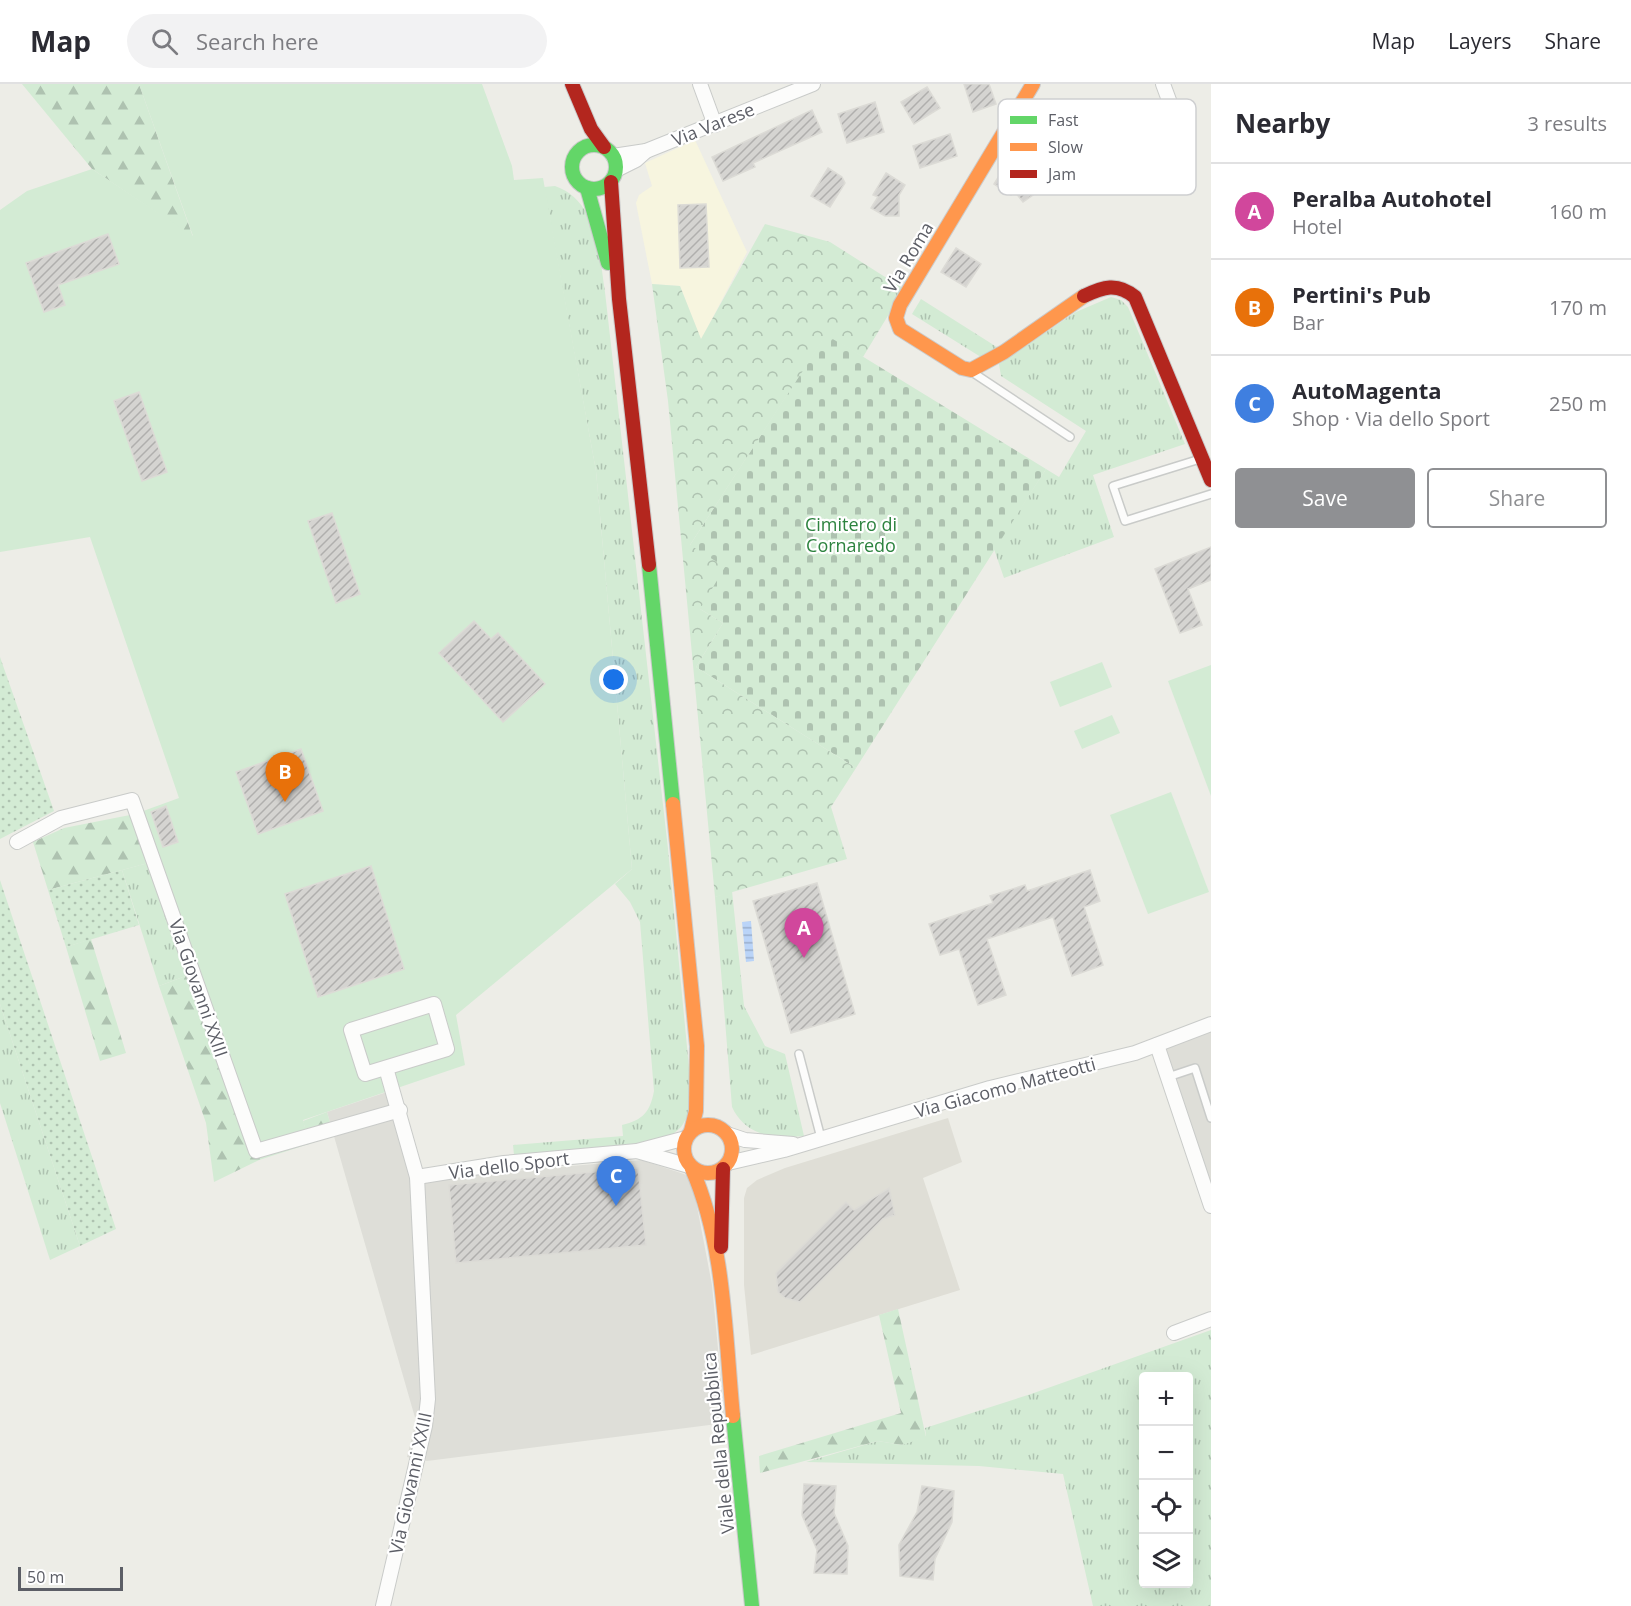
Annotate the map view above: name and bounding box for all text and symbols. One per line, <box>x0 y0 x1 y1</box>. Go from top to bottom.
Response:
search box <box>127 14 547 68</box>
text: Map <box>30 22 91 60</box>
icon: search <box>148 25 181 58</box>
text: Search here <box>196 26 319 56</box>
text: Map <box>1372 27 1415 55</box>
text: Layers <box>1448 27 1512 55</box>
text: Share <box>1545 27 1601 55</box>
street label: Via Varese <box>668 97 758 151</box>
legend <box>998 99 1196 195</box>
text: Nearby <box>1235 105 1330 141</box>
text: Fast <box>1048 109 1079 131</box>
text: 3 results <box>1527 110 1607 137</box>
text: Slow <box>1048 136 1083 158</box>
text: Jam <box>1046 163 1076 185</box>
text: Peralba Autohotel <box>1292 183 1492 213</box>
text: A <box>1248 198 1261 225</box>
text: 160 m <box>1549 198 1607 225</box>
text: Hotel <box>1292 213 1342 240</box>
street label: Via Roma <box>877 217 939 297</box>
text: Pertini's Pub <box>1292 279 1431 309</box>
text: B <box>1248 294 1261 321</box>
text: 170 m <box>1549 294 1607 321</box>
text: Bar <box>1292 309 1324 336</box>
text: AutoMagenta <box>1292 375 1442 405</box>
text: C <box>1248 390 1261 417</box>
text: 250 m <box>1549 390 1607 417</box>
text: Shop · Via dello Sport <box>1292 405 1490 432</box>
button: Save <box>1235 468 1415 528</box>
button: Share <box>1427 468 1607 528</box>
park label: Cimitero di Cornaredo <box>805 512 897 557</box>
your location <box>599 665 628 694</box>
pin: B <box>266 752 304 802</box>
pin: A <box>784 908 824 958</box>
street label: Via Giovanni XXIII <box>164 916 234 1060</box>
street label: Via Giacomo Matteotti <box>912 1051 1098 1123</box>
street label: Via dello Sport <box>447 1146 571 1184</box>
pin: C <box>596 1156 636 1206</box>
street label: Viale della Repubblica <box>697 1351 739 1535</box>
map controls <box>1139 1372 1193 1588</box>
button: + <box>1139 1372 1193 1426</box>
street label: Via Giovanni XXIII <box>383 1410 437 1556</box>
button: − <box>1139 1426 1193 1480</box>
button: locate <box>1139 1480 1193 1534</box>
button: layers <box>1139 1534 1193 1588</box>
scale bar <box>18 1564 123 1592</box>
text: 50 m <box>27 1566 64 1588</box>

